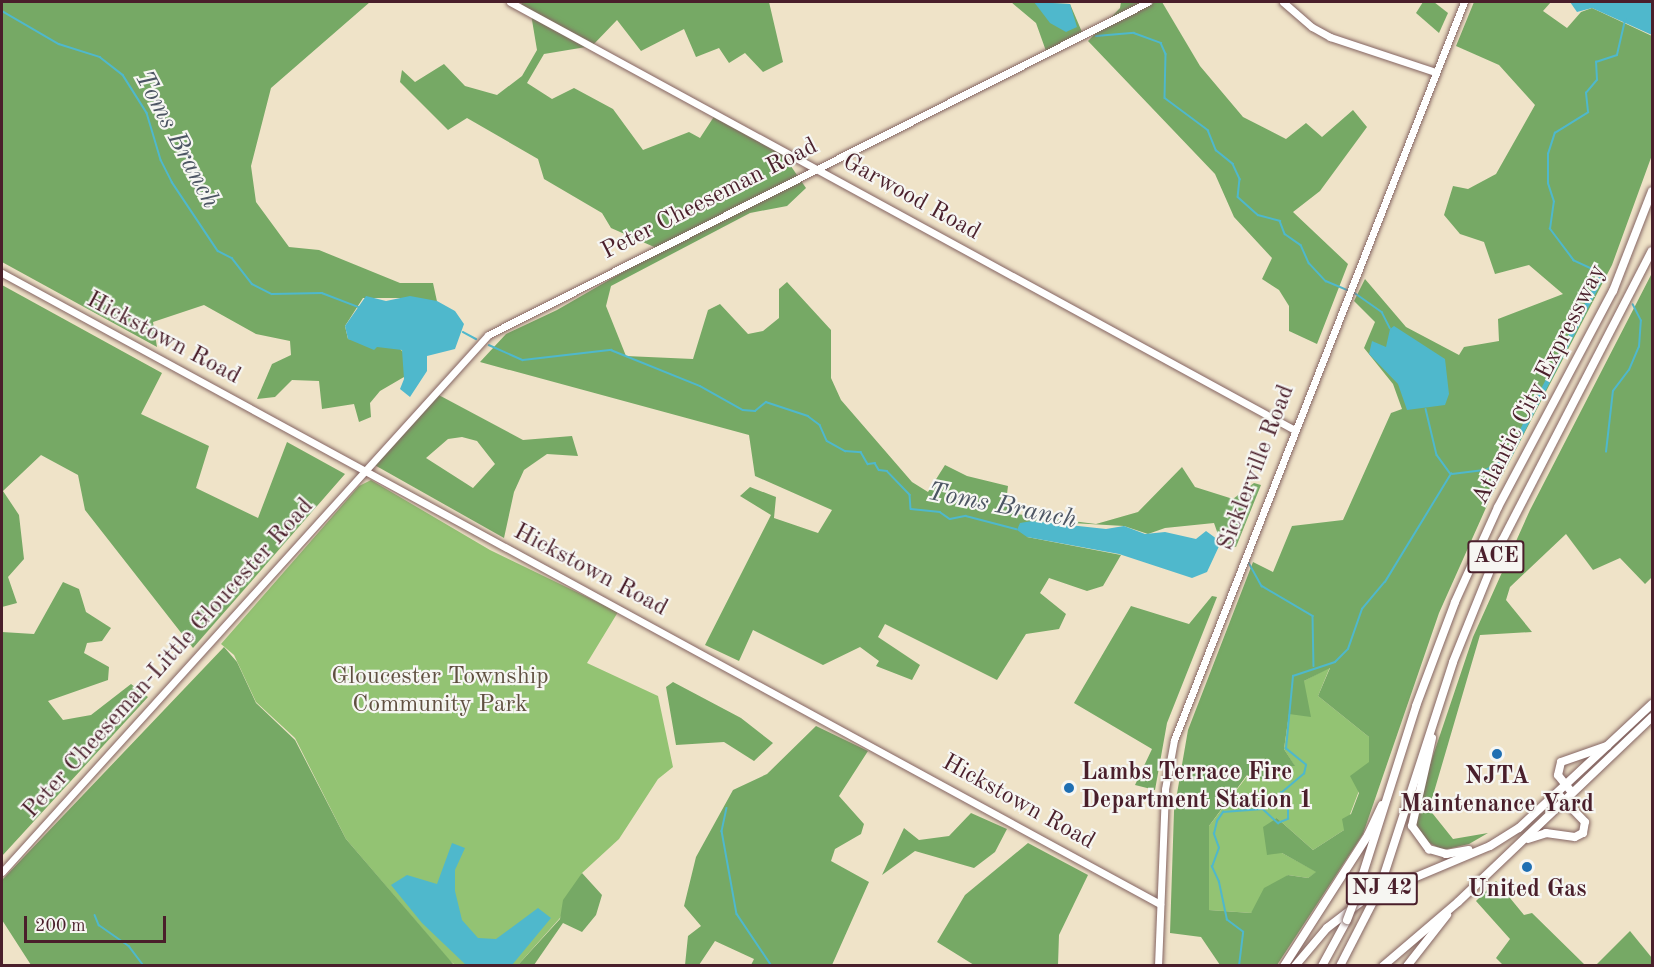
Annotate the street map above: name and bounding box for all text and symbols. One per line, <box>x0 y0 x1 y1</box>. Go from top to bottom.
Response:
water label: Toms Branch <box>127 66 225 214</box>
street label: Peter Cheeseman Road <box>597 133 823 267</box>
street label: Garwood Road <box>837 148 985 248</box>
street label: Atlantic City Expressway <box>1467 260 1613 510</box>
street label: Hickstown Road <box>81 286 245 392</box>
street label: Sicklerville Road <box>1212 381 1302 555</box>
water label: Toms Branch <box>925 477 1079 537</box>
street label: Peter Cheeseman-Little Gloucester Road <box>17 493 321 825</box>
street label: Hickstown Road <box>508 518 672 624</box>
road number: ACE <box>1466 538 1526 576</box>
park label: Gloucester Township Community Park <box>331 664 549 720</box>
marker: NJTA Maintenance Yard <box>1490 747 1504 761</box>
street label: Hickstown Road <box>936 749 1100 857</box>
place label: Lambs Terrace Fire Department Station 1 <box>1081 760 1313 816</box>
place label: NJTA Maintenance Yard <box>1400 764 1594 820</box>
marker: Lambs Terrace Fire Department Station 1 <box>1062 781 1076 795</box>
marker: United Gas <box>1520 860 1534 874</box>
road number: NJ 42 <box>1344 870 1420 908</box>
place label: United Gas <box>1468 877 1586 905</box>
scale bar <box>27 904 170 942</box>
text: 200 m <box>35 917 86 935</box>

